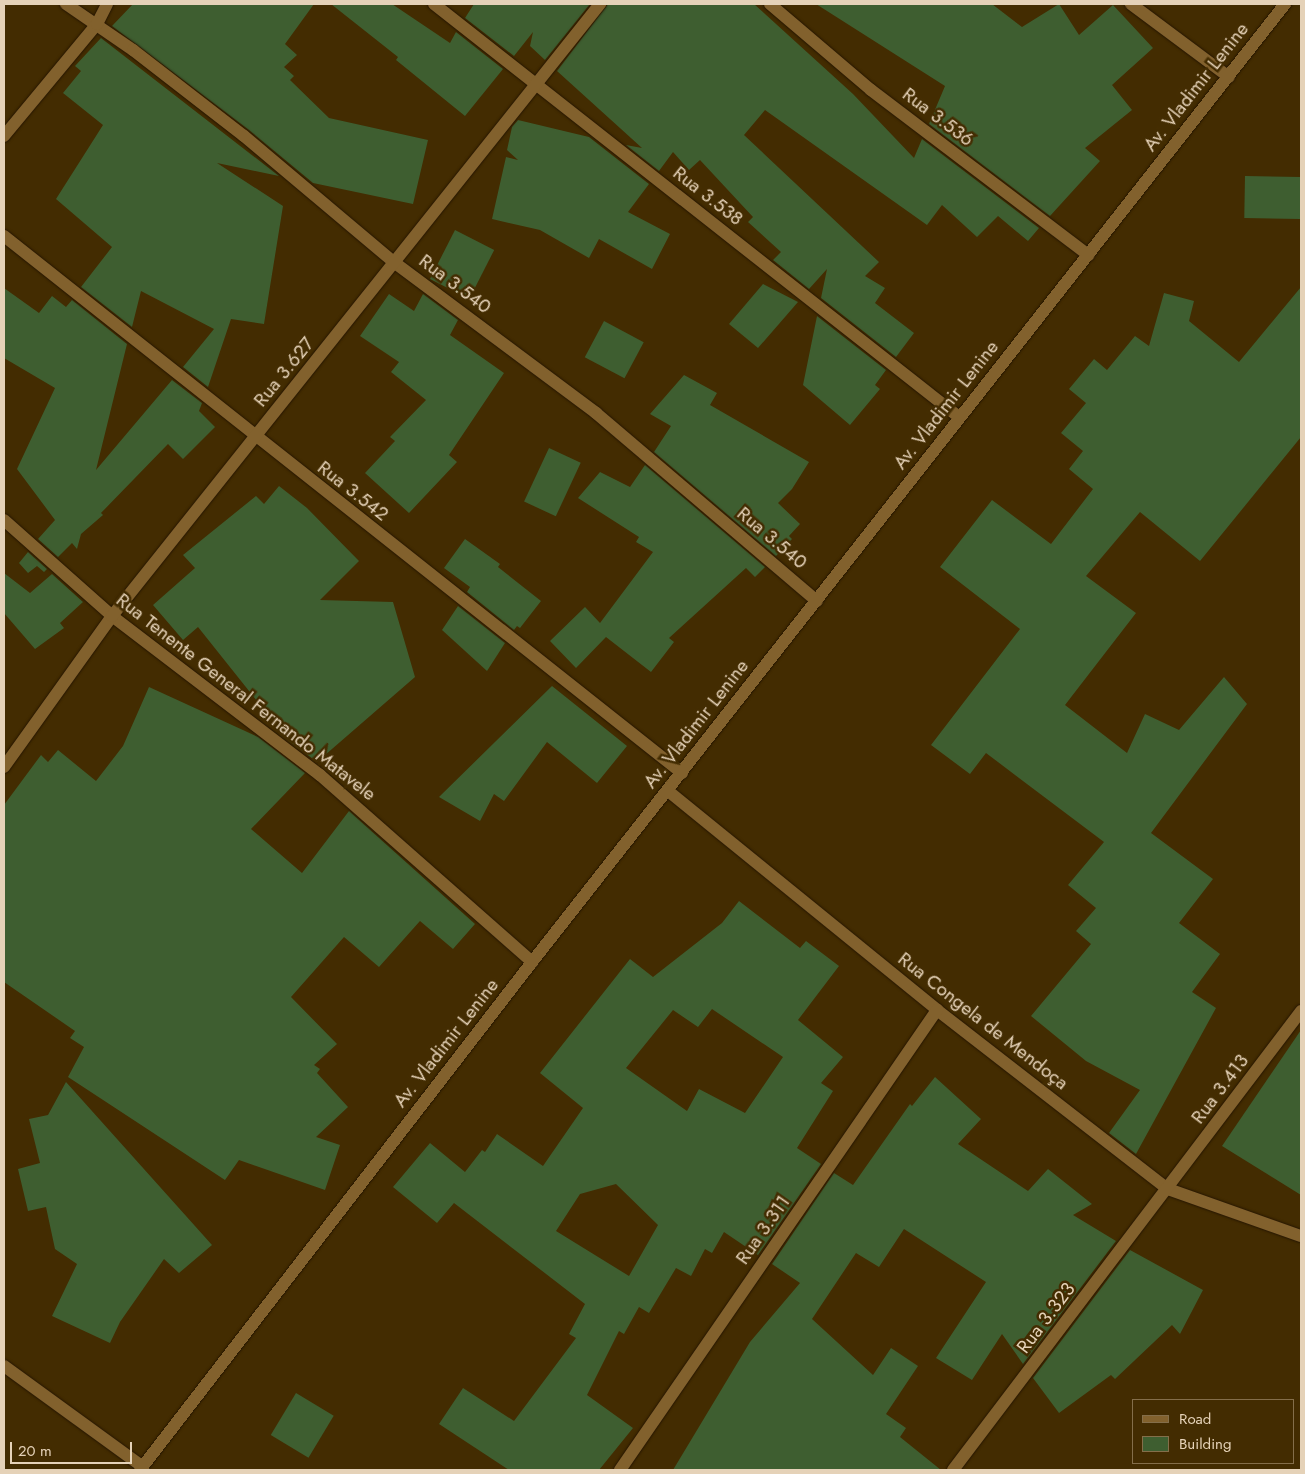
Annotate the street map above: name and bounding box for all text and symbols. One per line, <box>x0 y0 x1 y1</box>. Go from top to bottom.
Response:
street label: Av. Vladimir Lenine <box>1139 18 1253 156</box>
street label: Rua 3.536 <box>898 83 978 151</box>
street label: Rua 3.538 <box>668 162 748 230</box>
street label: Rua 3.540 <box>414 249 496 319</box>
street label: Rua 3.627 <box>249 333 319 411</box>
street label: Av. Vladimir Lenine <box>889 336 1003 474</box>
street label: Rua 3.542 <box>313 456 393 526</box>
street label: Rua 3.540 <box>732 502 812 574</box>
street label: Rua Tenente General Fernando Matavele <box>112 588 380 806</box>
street label: Av. Vladimir Lenine <box>639 655 753 793</box>
street label: Rua Congela de Mendoça <box>893 948 1073 1094</box>
street label: Av. Vladimir Lenine <box>389 974 503 1112</box>
street label: Rua 3.413 <box>1186 1050 1254 1128</box>
street label: Rua 3.311 <box>731 1191 795 1269</box>
street label: Rua 3.323 <box>1012 1278 1080 1358</box>
legend <box>1132 1399 1295 1464</box>
text: Road <box>1179 1408 1211 1430</box>
scale bar <box>12 1432 135 1464</box>
text: Building <box>1179 1433 1231 1455</box>
text: 20 m <box>18 1440 52 1462</box>

